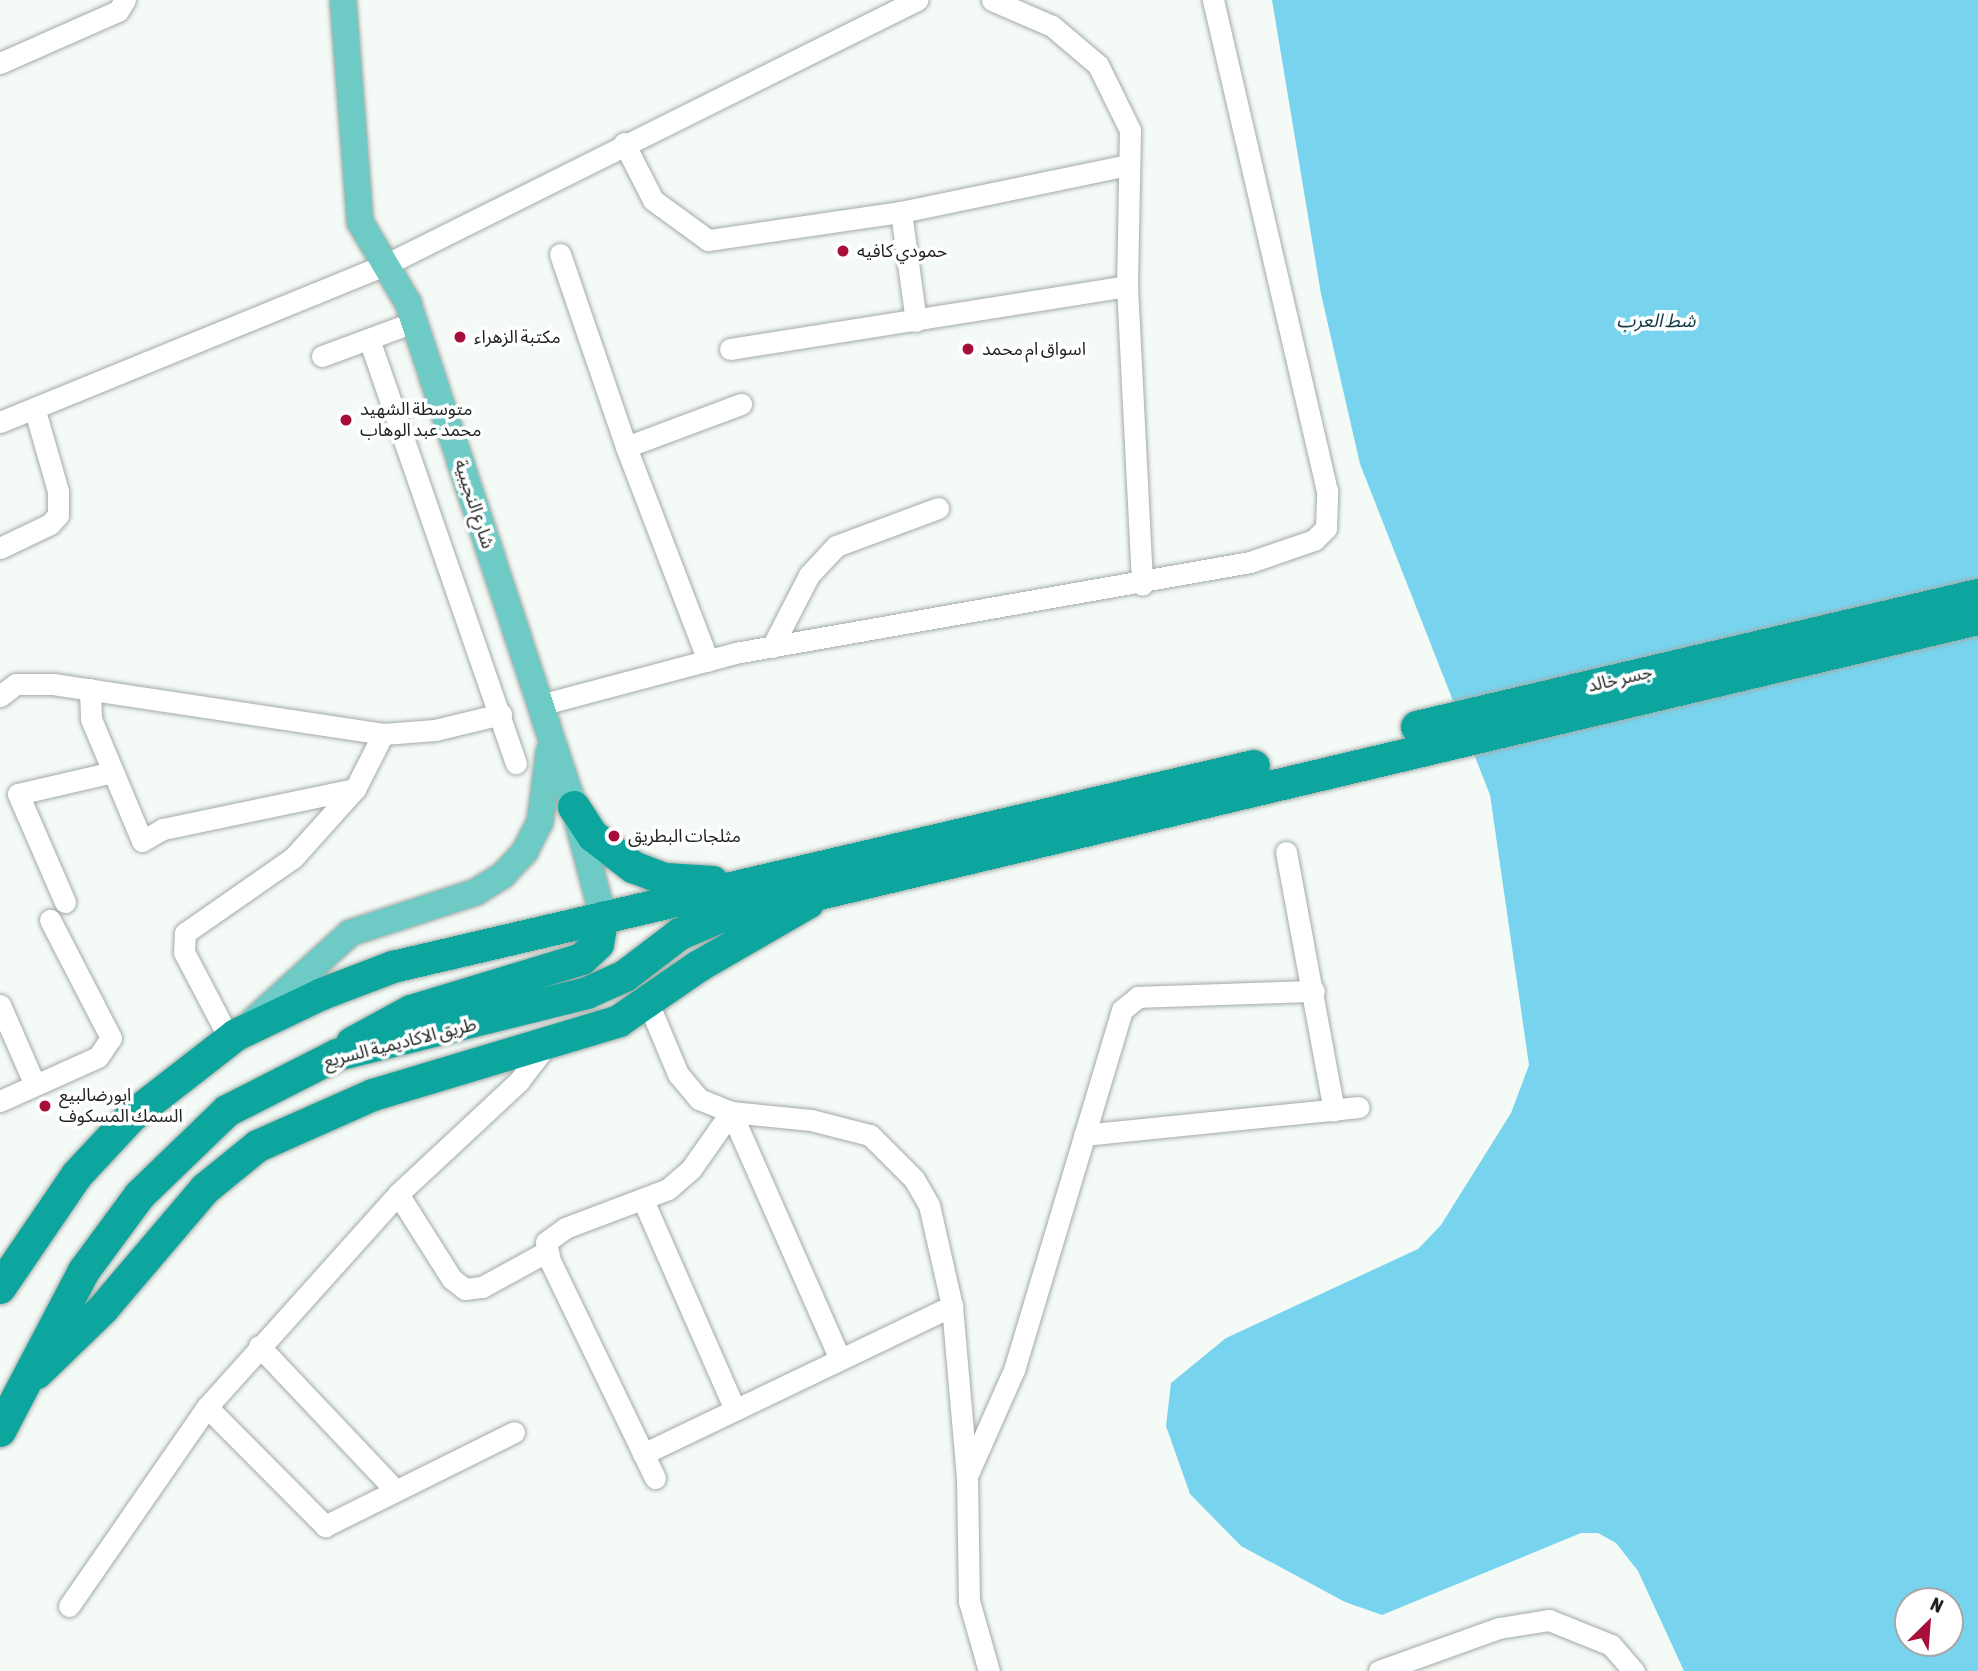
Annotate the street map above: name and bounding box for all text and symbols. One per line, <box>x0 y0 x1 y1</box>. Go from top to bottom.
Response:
place label: حمودي كافيه <box>857 240 947 262</box>
marker: حمودي كافيه <box>835 243 851 259</box>
water label: شط العرب <box>1616 310 1696 332</box>
place label: مكتبة الزهراء <box>474 326 561 348</box>
marker: مكتبة الزهراء <box>452 329 468 345</box>
place label: اسواق ام محمد <box>982 338 1086 360</box>
marker: اسواق ام محمد <box>960 341 976 357</box>
place label: متوسطة الشهيد محمد عبد الوهاب <box>360 399 482 442</box>
marker: متوسطة الشهيد محمد عبد الوهاب <box>338 412 354 428</box>
street label: شارع النجيبية <box>449 457 499 551</box>
street label: جسر خالد <box>1586 661 1654 697</box>
place label: مثلجات البطريق <box>628 825 741 847</box>
marker: مثلجات البطريق <box>606 828 622 844</box>
street label: طريق الاكاديمية السريع <box>321 1014 479 1072</box>
place label: ابورضالبيع السمك المسكوف <box>59 1085 183 1128</box>
marker: ابورضالبيع السمك المسكوف <box>37 1098 53 1114</box>
north arrow <box>1894 1587 1964 1657</box>
text: N <box>1927 1592 1947 1617</box>

